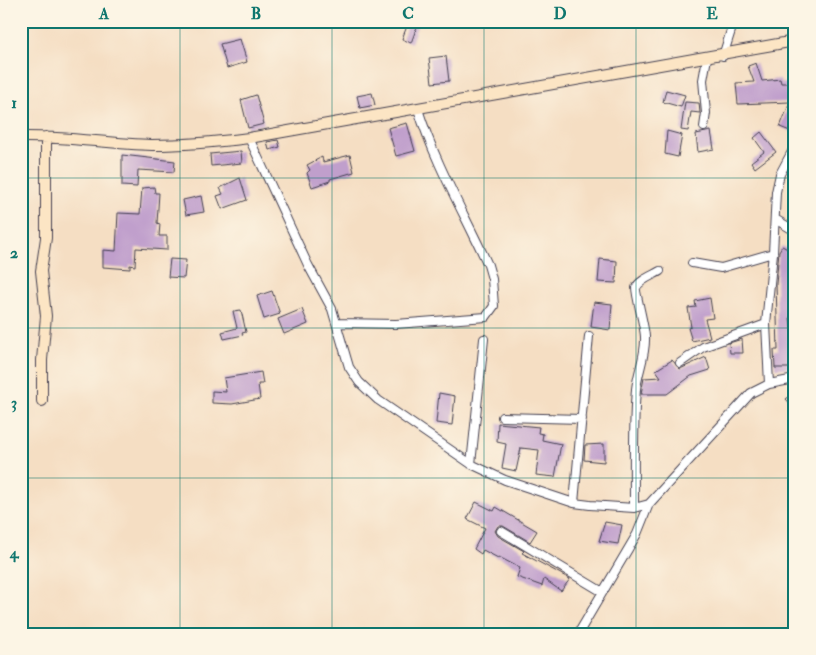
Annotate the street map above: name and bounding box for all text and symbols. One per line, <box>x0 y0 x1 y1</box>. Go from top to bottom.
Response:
text: A <box>98 4 110 24</box>
text: B <box>251 4 261 24</box>
text: C <box>402 4 414 24</box>
text: D <box>553 4 567 24</box>
text: E <box>706 4 718 24</box>
text: 1 <box>11 93 17 113</box>
text: 2 <box>10 243 18 263</box>
text: 3 <box>11 393 17 413</box>
text: 4 <box>9 543 20 563</box>

